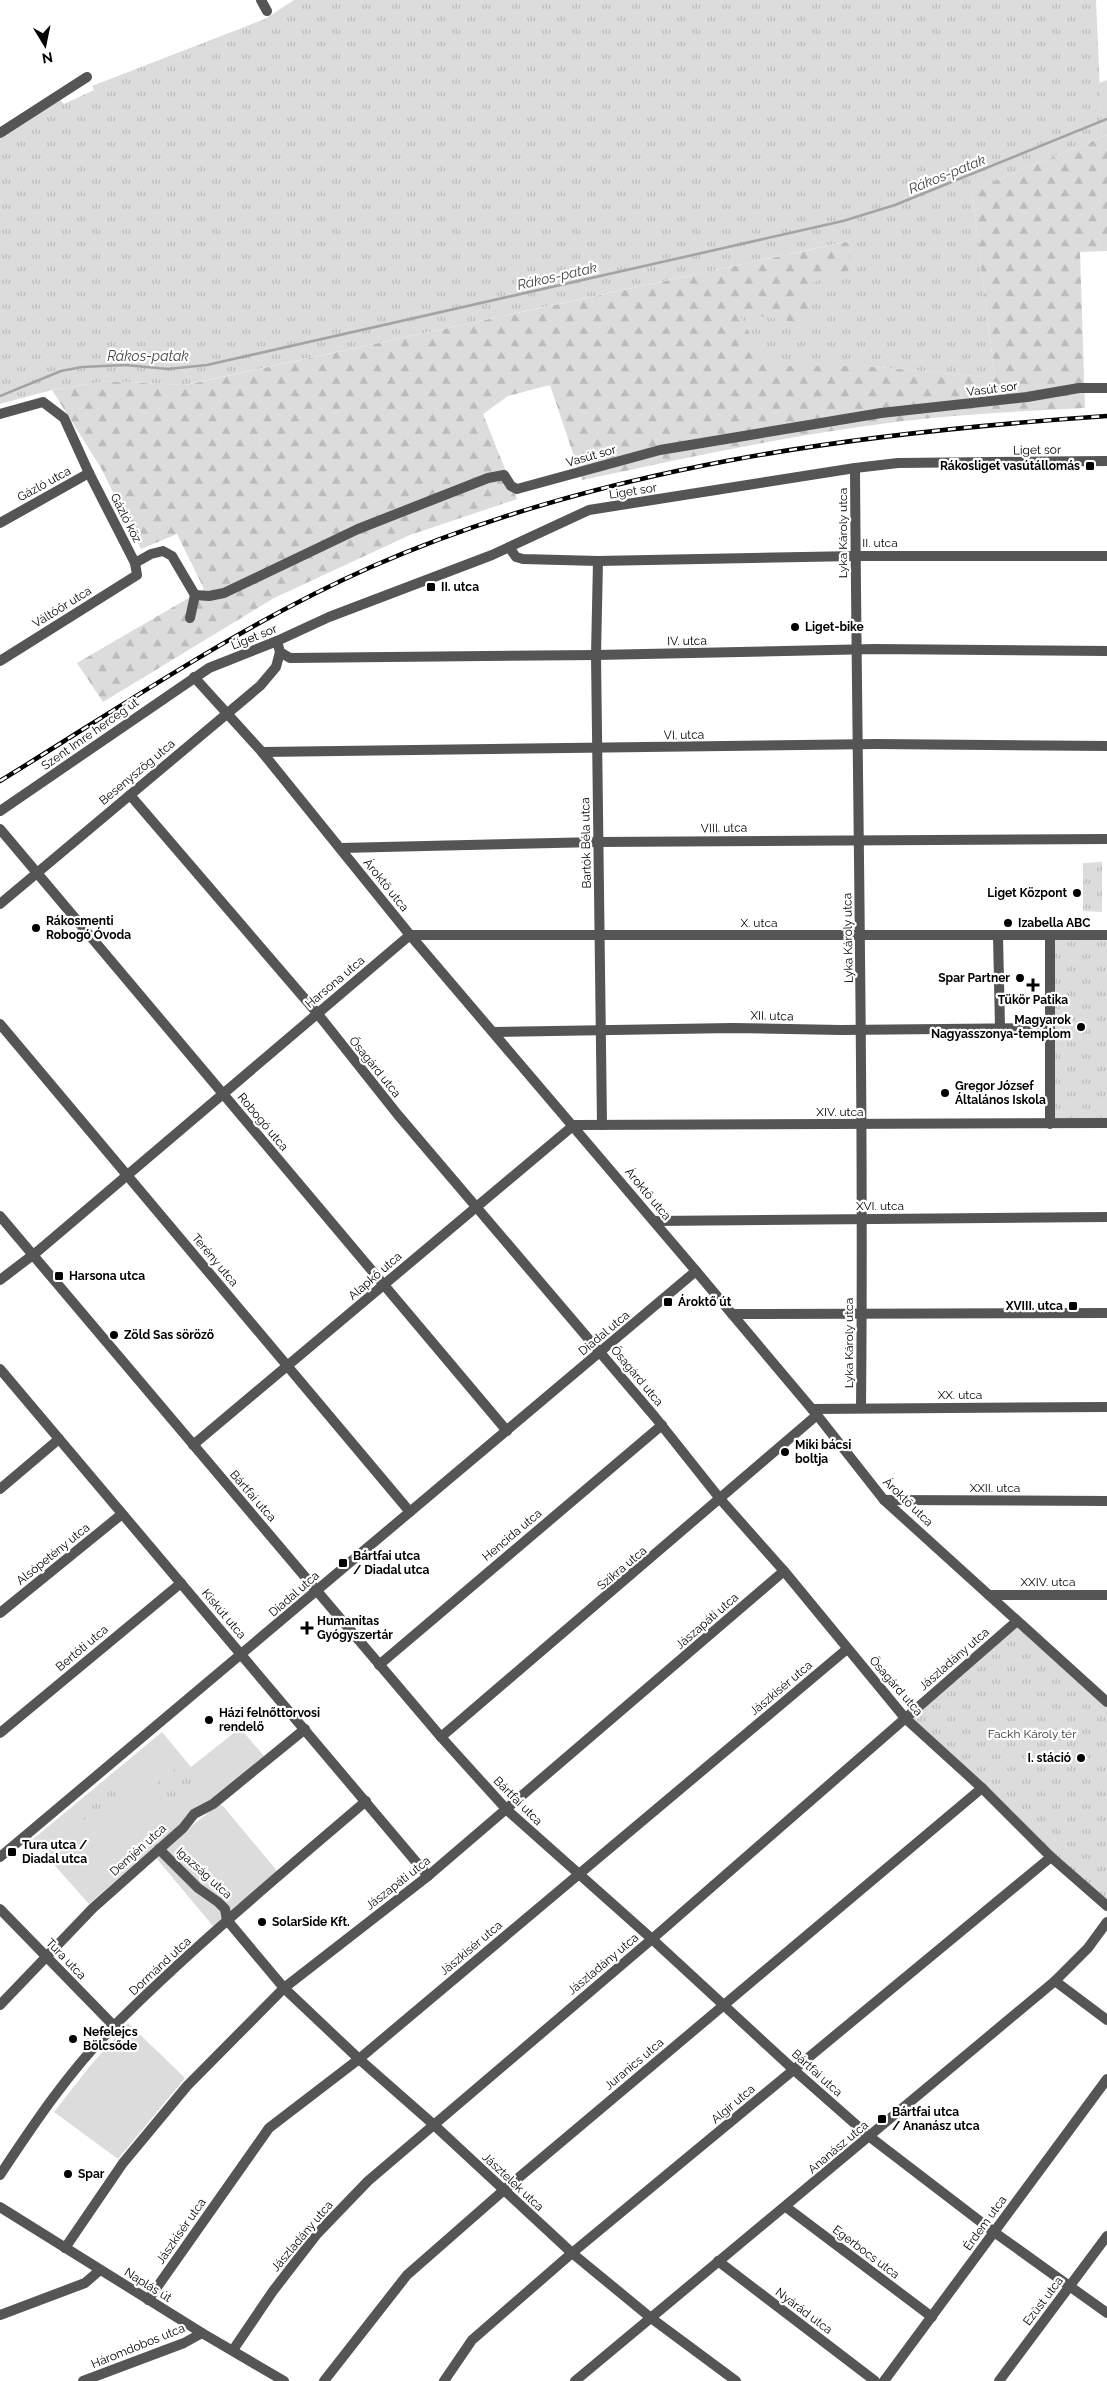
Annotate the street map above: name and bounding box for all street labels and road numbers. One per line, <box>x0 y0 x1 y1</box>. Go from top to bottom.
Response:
street label: Vasút sor <box>966 379 1019 399</box>
street label: Vasút sor <box>564 442 618 470</box>
street label: Liget sor <box>1013 443 1062 457</box>
street label: Gázló utca <box>15 464 73 504</box>
street label: Liget sor <box>608 480 659 502</box>
street label: Lyka Károly utca <box>836 488 850 578</box>
street label: Gázló köz <box>108 491 144 545</box>
street label: II. utca <box>862 536 898 550</box>
street label: Váltóőr utca <box>30 583 94 631</box>
street label: Liget sor <box>229 621 280 653</box>
street label: IV. utca <box>667 634 707 648</box>
street label: Szent Imre herceg út <box>39 695 141 773</box>
street label: VI. utca <box>664 728 704 742</box>
street label: Besenyszög utca <box>96 736 178 808</box>
street label: Bartók Béla utca <box>578 797 594 889</box>
street label: VIII. utca <box>701 821 747 835</box>
street label: Ároktő utca <box>360 856 412 914</box>
street label: Lyka Károly utca <box>840 893 856 983</box>
street label: X. utca <box>740 916 778 930</box>
street label: Harsona utca <box>302 953 368 1011</box>
street label: XII. utca <box>750 1009 794 1023</box>
street label: Ősagárd utca <box>346 1034 404 1100</box>
street label: Robogó utca <box>235 1090 291 1154</box>
street label: XIV. utca <box>816 1105 864 1119</box>
street label: Ároktő utca <box>622 1165 674 1223</box>
street label: XVI. utca <box>856 1199 904 1213</box>
street label: Terény utca <box>189 1231 241 1289</box>
street label: Alapkő utca <box>346 1249 404 1303</box>
street label: Lyka Károly utca <box>842 1298 856 1388</box>
street label: Diadal utca <box>576 1308 632 1358</box>
street label: Ősagárd utca <box>608 1343 666 1409</box>
street label: XX. utca <box>938 1388 982 1402</box>
street label: Bártfai utca <box>227 1468 279 1524</box>
street label: Ároktő utca <box>880 1475 936 1529</box>
street label: XXII. utca <box>970 1481 1020 1495</box>
street label: Hencida utca <box>479 1506 545 1564</box>
street label: Alsópetény utca <box>14 1520 92 1588</box>
street label: Szikra utca <box>594 1543 650 1593</box>
street label: Diadal utca <box>266 1568 322 1620</box>
street label: XXIV. utca <box>1021 1575 1075 1589</box>
street label: Kiskút utca <box>199 1586 249 1642</box>
street label: Jászapáti utca <box>673 1590 741 1652</box>
street label: Bertóti utca <box>53 1622 111 1674</box>
street label: Jászladány utca <box>916 1625 992 1693</box>
street label: Ősagárd utca <box>866 1653 926 1719</box>
street label: Jászkisér utca <box>747 1658 815 1718</box>
street label: Bártfai utca <box>491 1774 545 1828</box>
street label: Demjén utca <box>107 1821 169 1879</box>
street label: Igazság utca <box>173 1844 235 1902</box>
street label: Jászapáti utca <box>363 1853 433 1913</box>
street label: Jászkisér utca <box>437 1918 505 1978</box>
street label: Jászladány utca <box>565 1930 641 1998</box>
street label: Dormánd utca <box>126 1934 194 1998</box>
street label: Tura utca <box>43 1936 89 1982</box>
street label: Juranics utca <box>602 2035 666 2093</box>
street label: Bártfai utca <box>789 2047 845 2099</box>
street label: Algír utca <box>708 2082 758 2126</box>
street label: Ananász utca <box>805 2118 871 2176</box>
street label: Jásztelek utca <box>479 2150 547 2214</box>
street label: Érdem utca <box>961 2193 1009 2253</box>
street label: Jászkisér utca <box>153 2195 209 2267</box>
street label: Jászladány utca <box>268 2198 336 2274</box>
street label: Egerbocs utca <box>830 2222 902 2282</box>
street label: Naplás út <box>122 2265 174 2305</box>
street label: Ezüst utca <box>1020 2274 1066 2328</box>
street label: Nyárád utca <box>773 2285 835 2337</box>
street label: Háromdobos utca <box>89 2321 187 2371</box>

